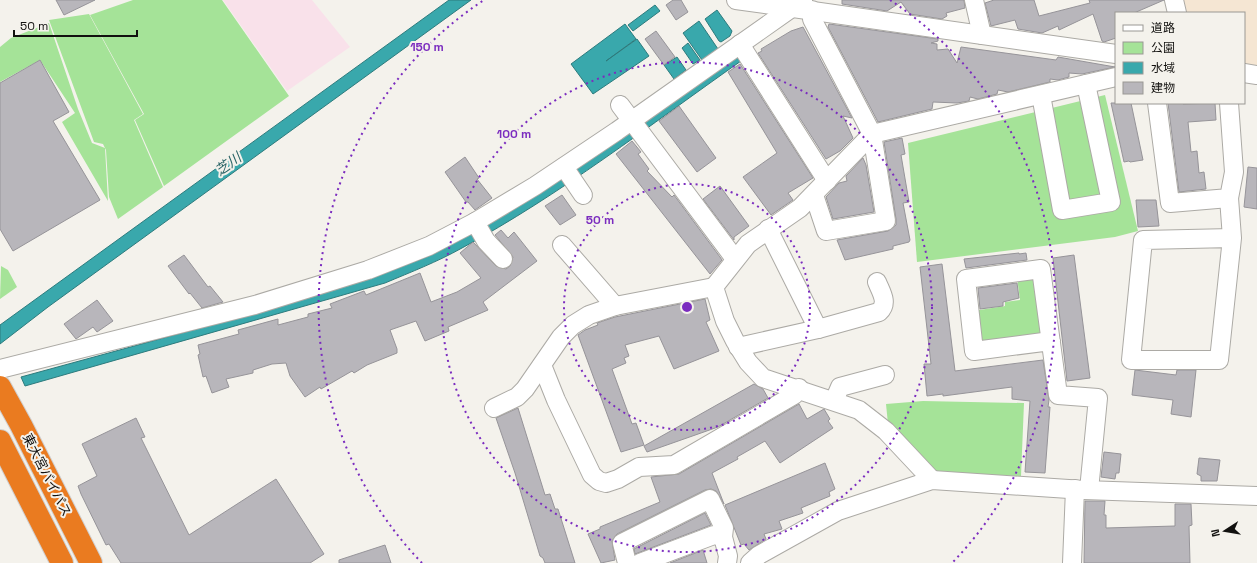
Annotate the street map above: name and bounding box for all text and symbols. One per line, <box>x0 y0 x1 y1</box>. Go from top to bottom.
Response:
scale bar <box>14 12 137 38</box>
legend <box>1115 12 1245 104</box>
text: 50 m <box>20 18 48 34</box>
text: 道路 <box>1151 20 1175 36</box>
text: 150 m <box>410 39 444 55</box>
text: 公園 <box>1151 40 1175 56</box>
text: 水域 <box>1151 60 1175 76</box>
text: 建物 <box>1151 80 1175 96</box>
text: 100 m <box>497 126 531 142</box>
water label: 芝川 <box>211 147 246 180</box>
text: 50 m <box>586 212 614 228</box>
centre of rings <box>680 300 694 314</box>
street label: 東大宮バイパス <box>19 431 75 519</box>
north arrow <box>1205 511 1245 551</box>
text: N <box>1208 528 1223 538</box>

